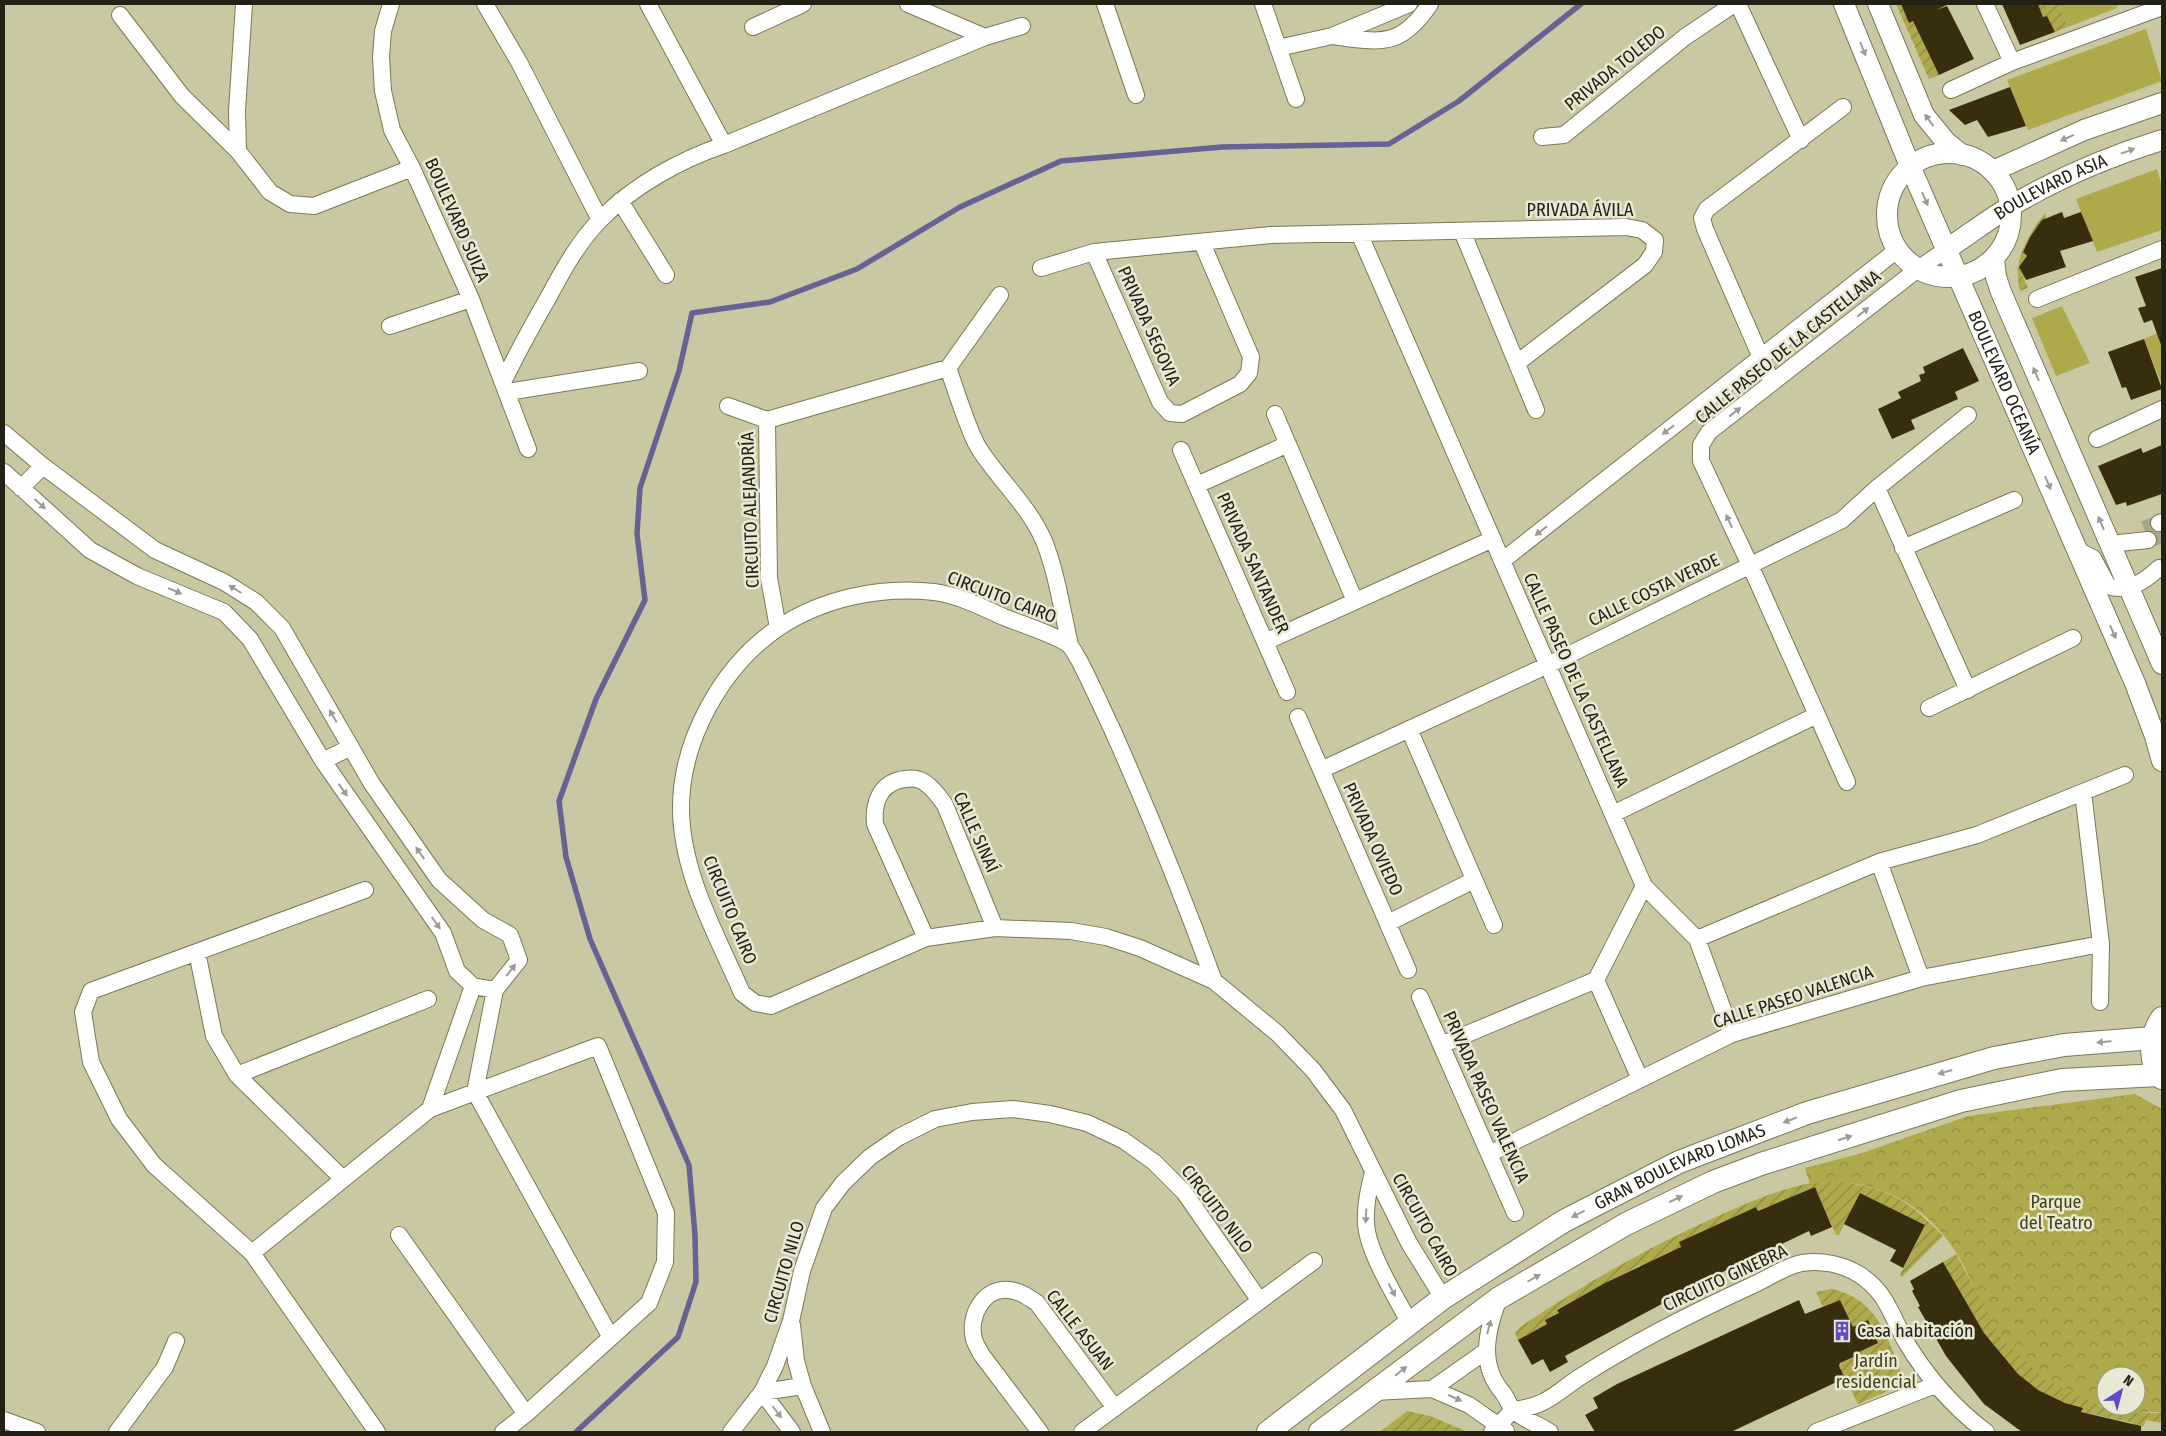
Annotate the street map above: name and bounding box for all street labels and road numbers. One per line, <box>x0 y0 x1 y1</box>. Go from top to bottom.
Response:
street label: PRIVADA TOLEDO <box>1560 21 1670 115</box>
street label: BOULEVARD ASIA <box>1990 149 2111 225</box>
street label: BOULEVARD SUIZA <box>420 155 494 286</box>
street label: PRIVADA ÁVILA <box>1527 198 1634 221</box>
street label: PRIVADA SEGOVIA <box>1113 263 1185 390</box>
street label: CALLE PASEO DE LA CASTELLANA <box>1691 265 1886 429</box>
street label: BOULEVARD OCEANÍA <box>1963 307 2045 458</box>
street label: CIRCUITO ALEJANDRÍA <box>735 431 764 589</box>
street label: PRIVADA SANTANDER <box>1212 489 1294 637</box>
street label: CALLE COSTA VERDE <box>1585 549 1723 631</box>
street label: CIRCUITO CAIRO <box>944 566 1060 628</box>
street label: CALLE PASEO DE LA CASTELLANA <box>1519 569 1633 791</box>
street label: PRIVADA OVIEDO <box>1338 779 1408 899</box>
street label: CALLE SINAÍ <box>948 788 1005 876</box>
street label: CIRCUITO CAIRO <box>698 852 762 968</box>
street label: CALLE PASEO VALENCIA <box>1710 961 1876 1033</box>
street label: PRIVADA PASEO VALENCIA <box>1438 1008 1534 1187</box>
street label: GRAN BOULEVARD LOMAS <box>1591 1119 1769 1215</box>
street label: CIRCUITO NILO <box>1177 1160 1257 1258</box>
street label: CIRCUITO CAIRO <box>1387 1169 1463 1281</box>
street label: CIRCUITO NILO <box>759 1218 809 1326</box>
street label: CIRCUITO GINEBRA <box>1659 1239 1791 1316</box>
street label: CALLE ASUAN <box>1042 1285 1118 1375</box>

